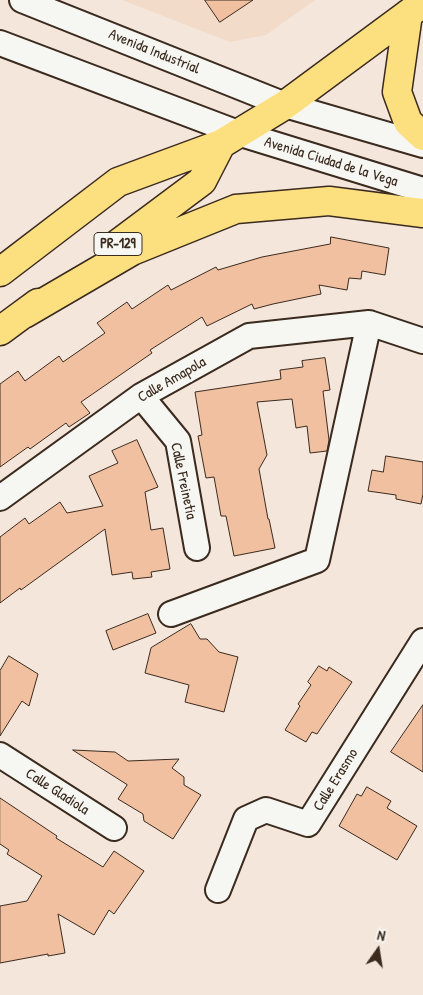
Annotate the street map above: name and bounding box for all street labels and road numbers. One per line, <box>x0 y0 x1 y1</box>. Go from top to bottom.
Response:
street label: Avenida Industrial <box>106 26 202 78</box>
street label: Avenida Ciudad de la Vega <box>262 133 400 191</box>
road number: PR-129 <box>94 232 142 255</box>
street label: Calle Amapola <box>135 353 209 407</box>
street label: Calle Freinetia <box>166 441 200 521</box>
street label: Calle Erasmo <box>310 745 362 815</box>
street label: Calle Gladiola <box>22 765 92 819</box>

